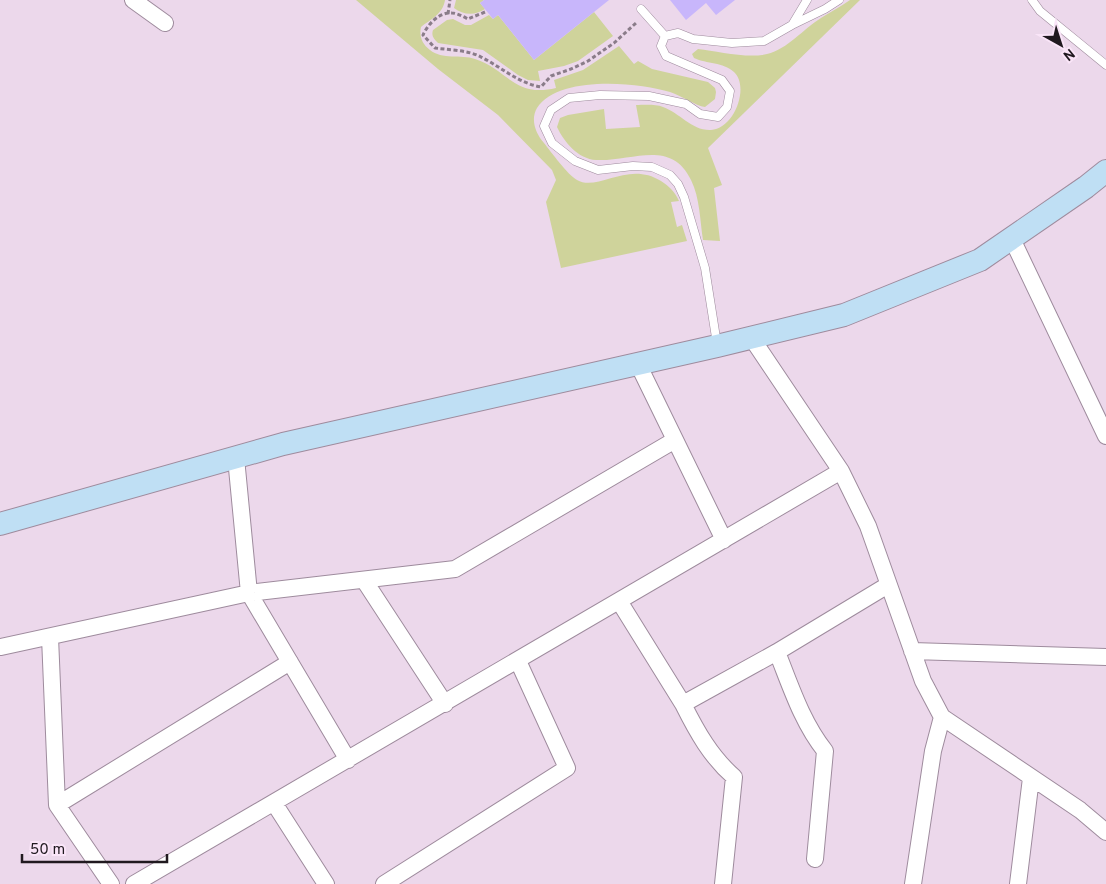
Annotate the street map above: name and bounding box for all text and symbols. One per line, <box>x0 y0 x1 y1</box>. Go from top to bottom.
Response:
north arrow <box>1036 20 1086 70</box>
text: N <box>1059 44 1077 64</box>
scale bar <box>22 832 168 864</box>
text: 50 m <box>30 841 65 860</box>

